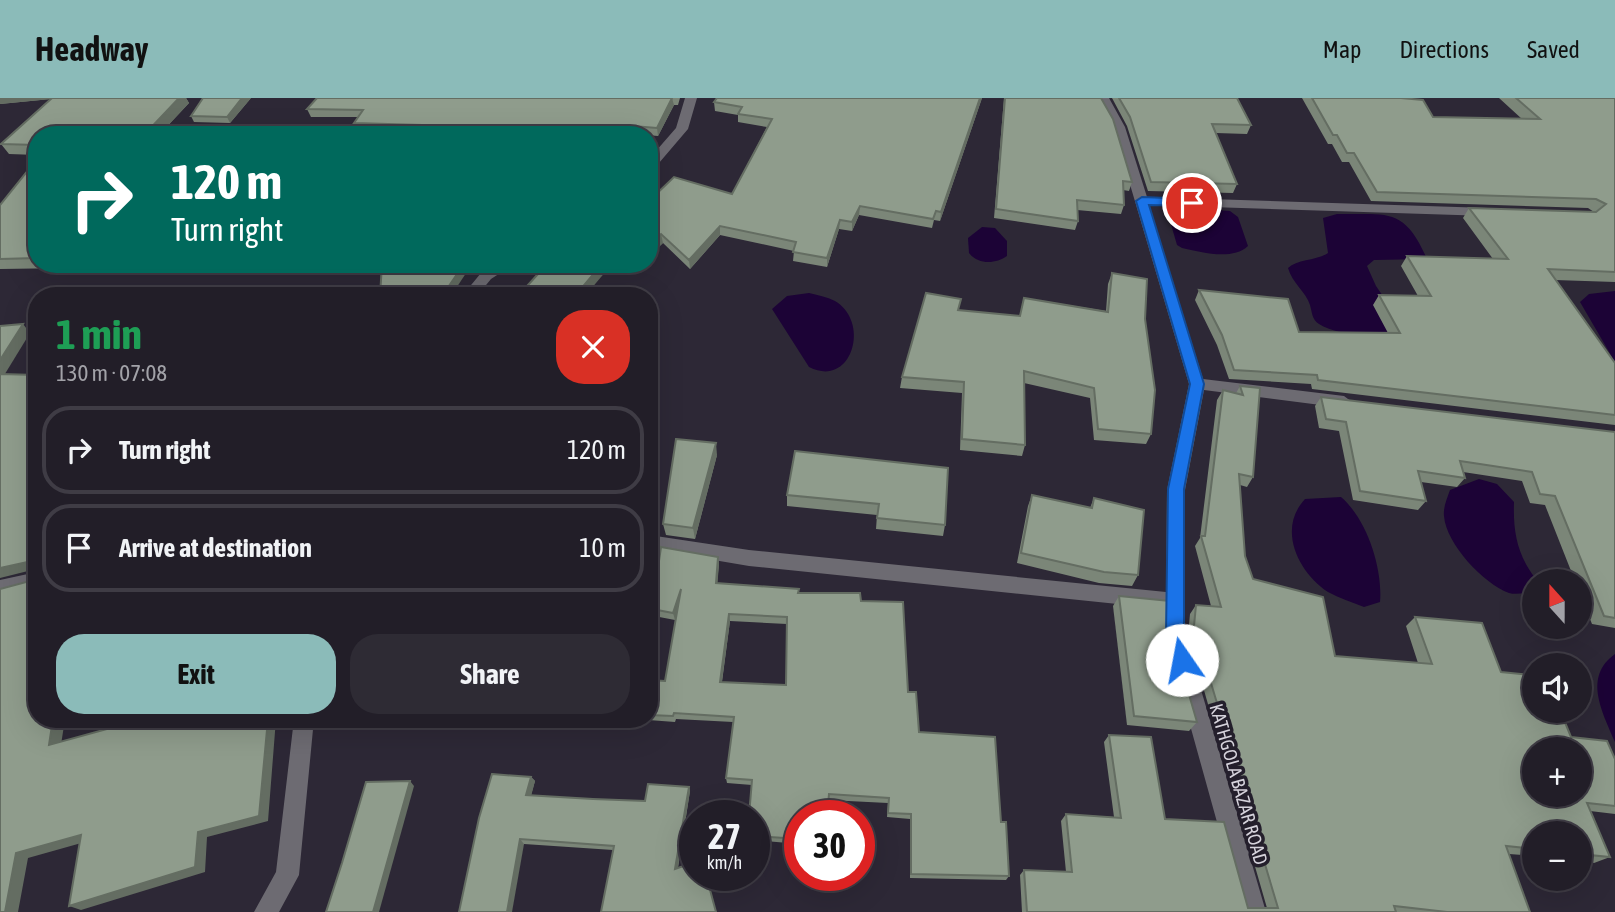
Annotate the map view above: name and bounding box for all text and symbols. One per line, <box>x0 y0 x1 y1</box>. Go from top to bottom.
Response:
text: Headway <box>35 30 148 68</box>
text: Map <box>1323 36 1361 63</box>
text: Directions <box>1399 36 1489 63</box>
text: Saved <box>1527 36 1580 63</box>
text: 120 m <box>171 153 282 209</box>
icon: right <box>56 154 147 245</box>
pin <box>1162 173 1222 233</box>
icon: arrive <box>1173 184 1211 222</box>
text: Turn right <box>171 211 284 248</box>
text: 1 min <box>56 310 142 358</box>
button: close <box>556 310 630 384</box>
text: 130 m · 07:08 <box>56 360 167 386</box>
icon: right <box>60 431 98 469</box>
text: Turn right <box>119 435 210 465</box>
text: 120 m <box>567 435 626 465</box>
icon: arrive <box>60 529 98 567</box>
text: Arrive at destination <box>119 533 312 563</box>
text: 10 m <box>579 533 626 563</box>
north arrow <box>1522 569 1592 639</box>
map controls <box>1522 569 1592 891</box>
position arrow <box>1145 623 1219 697</box>
button: Exit <box>56 634 336 714</box>
button: Share <box>350 634 630 714</box>
button: sound <box>1522 653 1592 723</box>
street label: KATHGOLA BAZAR ROAD <box>1206 701 1272 867</box>
button: + <box>1522 737 1592 807</box>
speed limit sign: 30 <box>784 800 875 891</box>
text: 27 <box>708 816 741 856</box>
button: − <box>1522 821 1592 891</box>
text: km/h <box>707 852 742 873</box>

